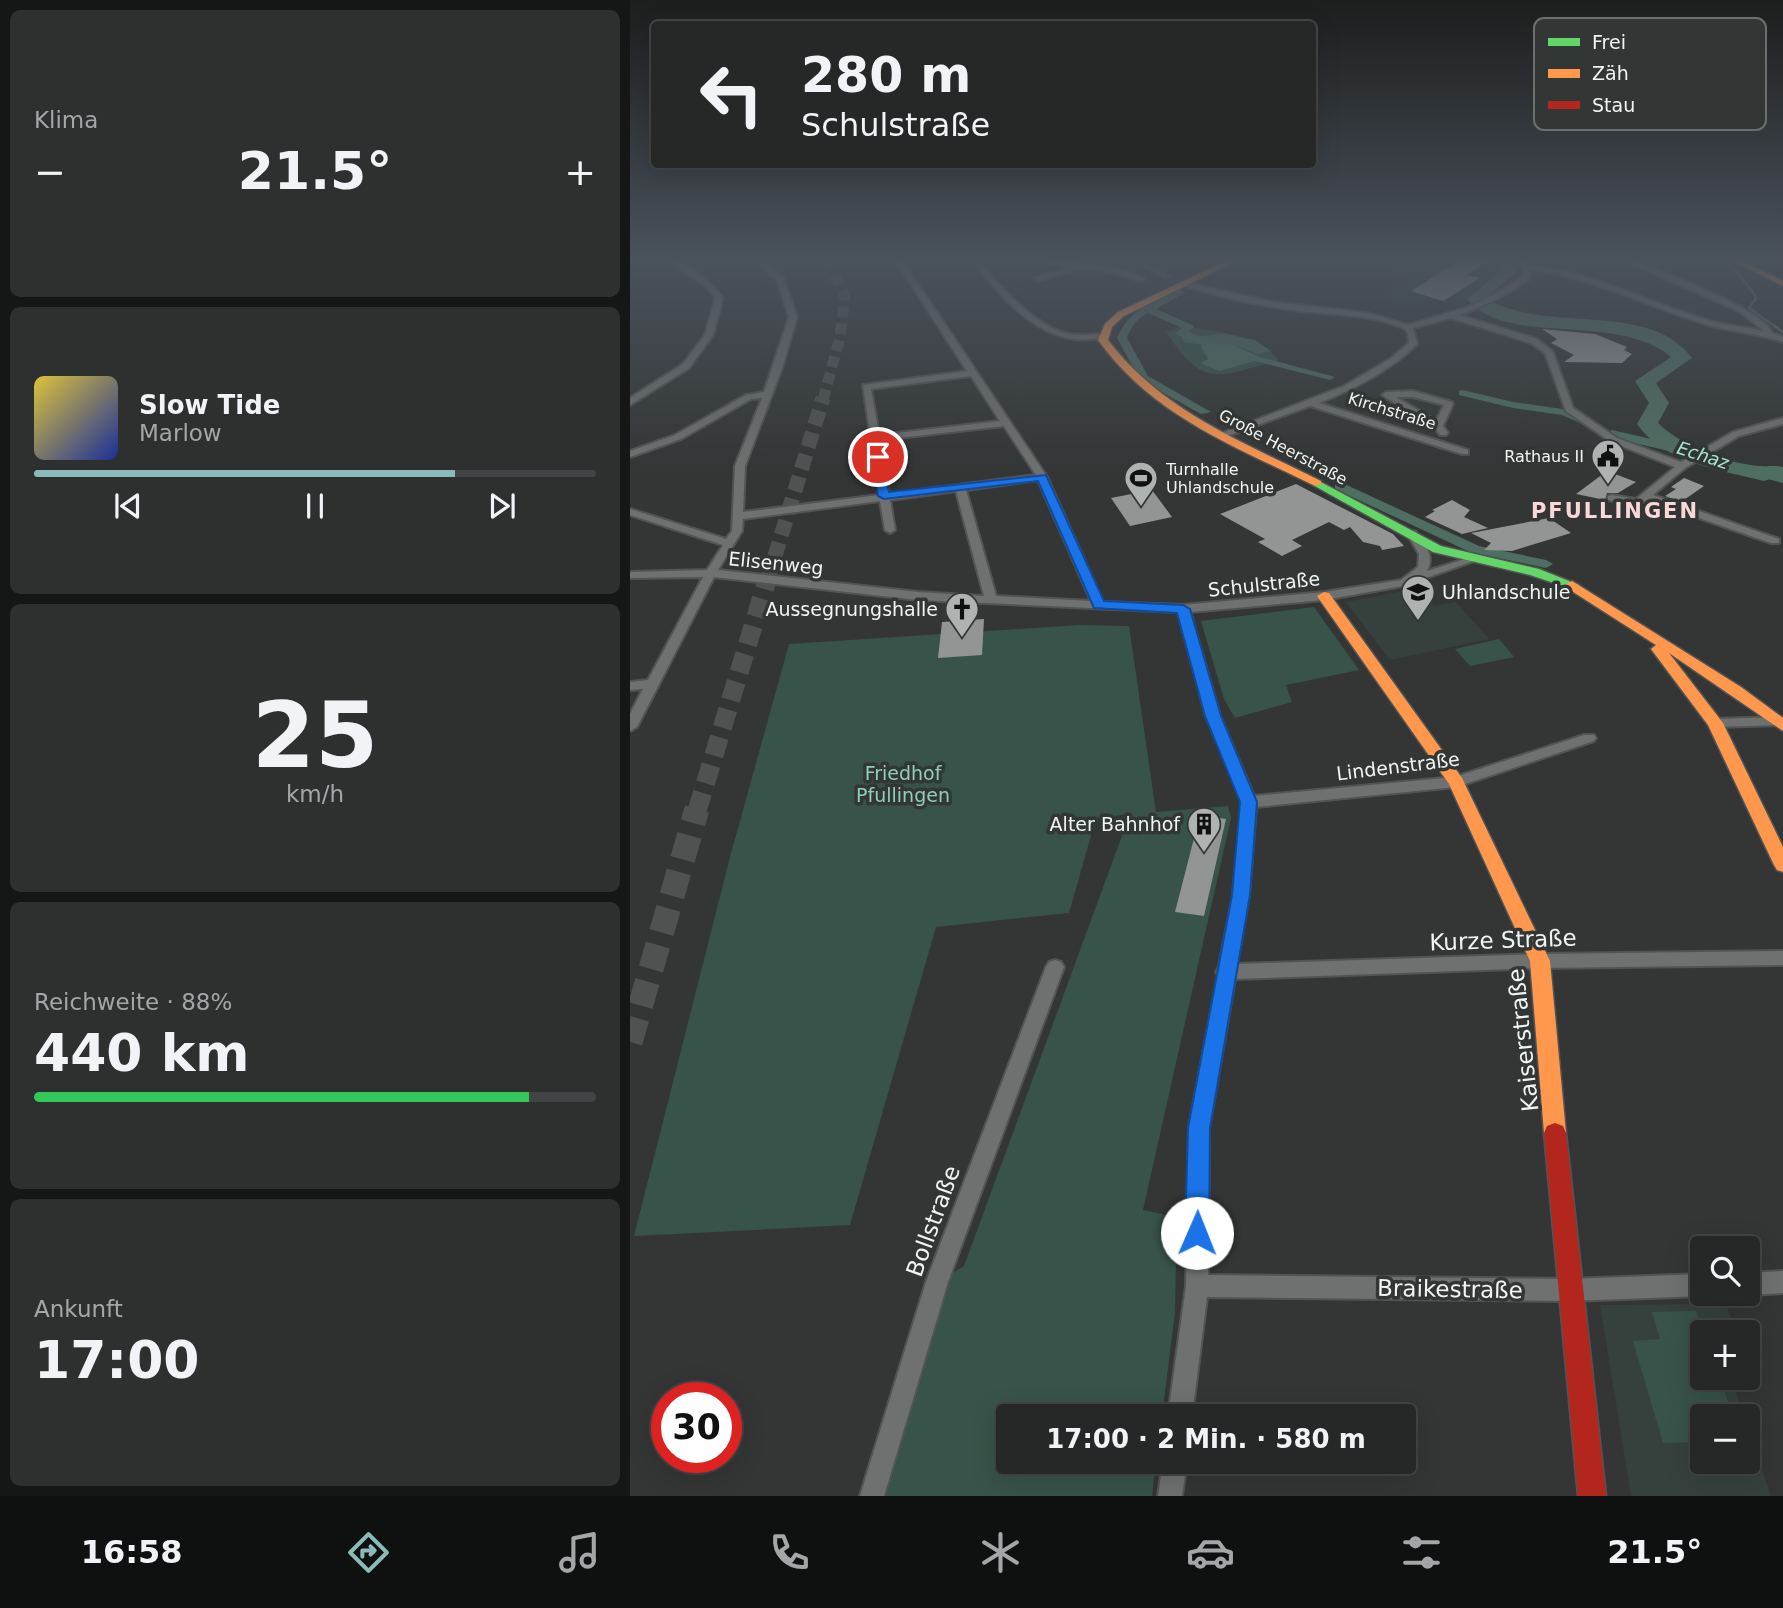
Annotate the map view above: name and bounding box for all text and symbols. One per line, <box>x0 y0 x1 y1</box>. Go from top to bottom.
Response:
legend <box>1534 18 1766 130</box>
text: Frei <box>1592 31 1626 53</box>
text: 280 m <box>801 47 971 104</box>
icon: left <box>686 49 777 140</box>
text: Zäh <box>1592 62 1629 84</box>
text: Stau <box>1592 94 1635 116</box>
text: Schulstraße <box>801 106 990 144</box>
text: Klima <box>34 107 98 133</box>
text: 21.5° <box>238 141 392 201</box>
text: − <box>34 150 66 194</box>
text: + <box>564 150 596 194</box>
street label: Kirchstraße <box>1346 389 1438 433</box>
text: Slow Tide <box>139 390 280 420</box>
street label: Große Heerstraße <box>1216 405 1350 489</box>
text: Marlow <box>139 420 222 446</box>
pin <box>848 427 908 487</box>
public building icon: Rathaus II <box>1589 437 1627 486</box>
water label: Echaz <box>1674 437 1732 473</box>
icon: arrive <box>859 438 897 476</box>
place label: Rathaus II <box>1504 447 1584 466</box>
sports icon: Turnhalle Uhlandschule <box>1122 459 1160 508</box>
place label: Turnhalle Uhlandschule <box>1165 460 1274 497</box>
icon: previous <box>109 487 147 525</box>
icon: pause <box>296 487 334 525</box>
icon: next <box>483 487 521 525</box>
district label: PFULLINGEN <box>1531 499 1699 523</box>
street label: Elisenweg <box>727 547 825 579</box>
street label: Schulstraße <box>1207 567 1321 601</box>
school or university icon: Uhlandschule <box>1399 573 1437 622</box>
place label: Uhlandschule <box>1442 581 1570 603</box>
church icon: Aussegnungshalle <box>943 590 981 639</box>
place label: Aussegnungshalle <box>765 598 938 620</box>
text: 25 <box>252 683 378 788</box>
street label: Lindenstraße <box>1335 748 1461 784</box>
park label: Friedhof Pfullingen <box>856 762 950 806</box>
text: km/h <box>286 781 344 807</box>
building icon: Alter Bahnhof <box>1185 805 1223 854</box>
place label: Alter Bahnhof <box>1050 813 1181 835</box>
street label: Kurze Straße <box>1429 924 1577 956</box>
street label: Kaiserstraße <box>1503 967 1543 1113</box>
text: Reichweite · 88% <box>34 989 232 1015</box>
text: 440 km <box>34 1023 249 1083</box>
street label: Bollstraße <box>901 1162 965 1280</box>
position arrow <box>1160 1196 1234 1270</box>
map controls <box>1690 1236 1760 1474</box>
button: search <box>1690 1236 1760 1306</box>
street label: Braikestraße <box>1377 1275 1523 1303</box>
text: Ankunft <box>34 1296 123 1322</box>
button: + <box>1690 1320 1760 1390</box>
text: 17:00 <box>34 1330 200 1390</box>
speed limit sign: 30 <box>651 1382 742 1473</box>
button: − <box>1690 1404 1760 1474</box>
text: 17:00 · 2 Min. · 580 m <box>1046 1424 1366 1454</box>
icon: directions <box>344 1528 393 1577</box>
icon: music <box>555 1528 604 1577</box>
icon: phone <box>765 1528 814 1577</box>
icon: climate <box>976 1528 1025 1577</box>
icon: car <box>1186 1528 1235 1577</box>
icon: filters <box>1397 1528 1446 1577</box>
text: 16:58 <box>81 1533 183 1571</box>
text: 21.5° <box>1607 1533 1702 1571</box>

